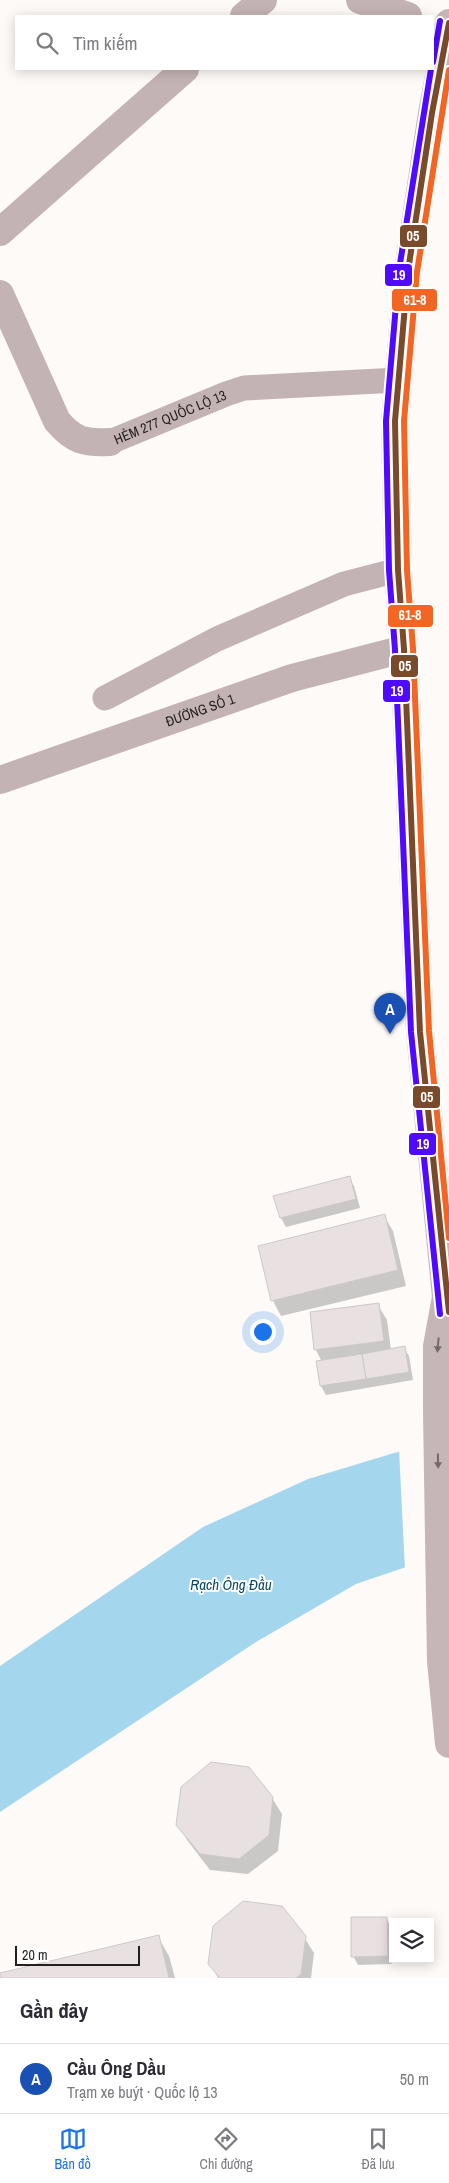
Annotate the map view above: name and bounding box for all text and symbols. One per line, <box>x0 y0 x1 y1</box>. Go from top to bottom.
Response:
search box <box>15 15 434 70</box>
icon: search <box>33 29 61 57</box>
text: Tìm kiếm <box>73 30 138 56</box>
line badge: 05 <box>399 224 428 248</box>
text: 05 <box>407 227 420 245</box>
line badge: 19 <box>384 263 413 287</box>
text: 19 <box>393 266 405 284</box>
line badge: 61-8 <box>391 288 438 312</box>
text: 61-8 <box>404 291 426 309</box>
street label: HẺM 277 QUỐC LỘ 13 <box>111 386 229 448</box>
line badge: 61-8 <box>387 604 434 628</box>
text: 61-8 <box>399 606 421 624</box>
line badge: 05 <box>390 654 419 678</box>
text: 05 <box>399 657 412 675</box>
line badge: 19 <box>382 679 411 703</box>
text: 19 <box>391 682 403 700</box>
street label: ĐƯỜNG SỐ 1 <box>163 689 238 730</box>
pin: A <box>374 993 406 1034</box>
line badge: 05 <box>412 1085 441 1109</box>
text: 05 <box>421 1088 434 1106</box>
line badge: 19 <box>408 1132 437 1156</box>
text: 19 <box>417 1135 429 1153</box>
your location <box>250 1319 276 1345</box>
one-way arrow <box>434 1338 442 1354</box>
one-way arrow <box>434 1453 442 1469</box>
water label: Rạch Ông Đầu <box>190 1574 272 1595</box>
map controls <box>389 1918 434 1963</box>
button: layers <box>389 1918 434 1963</box>
scale bar <box>15 1943 140 1966</box>
text: 20 m <box>22 1946 48 1964</box>
text: Gần đây <box>20 1996 88 2025</box>
text: Cầu Ông Dầu <box>67 2055 166 2081</box>
text: A <box>31 2068 41 2090</box>
text: 50 m <box>400 2068 429 2090</box>
text: Trạm xe buýt · Quốc lộ 13 <box>67 2081 217 2103</box>
tab: Bản đồ <box>54 2125 91 2173</box>
tab: Chỉ đường <box>200 2125 253 2173</box>
tab: Đã lưu <box>361 2125 395 2173</box>

